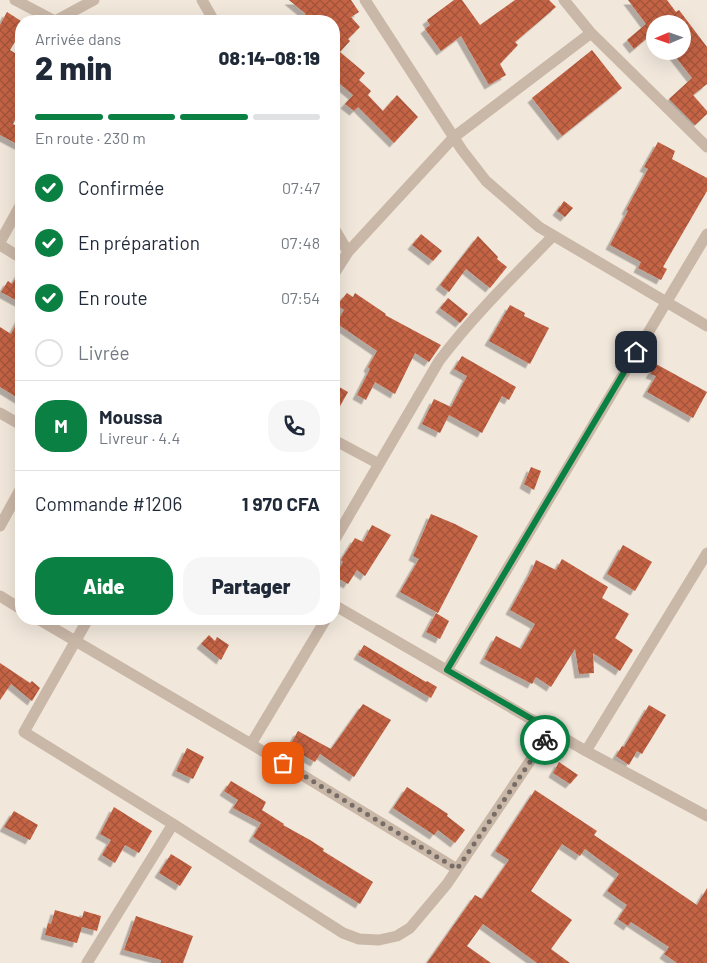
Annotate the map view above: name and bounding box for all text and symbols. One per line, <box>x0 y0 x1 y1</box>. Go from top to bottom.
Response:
north arrow <box>646 15 691 60</box>
map controls <box>646 15 691 60</box>
text: Arrivée dans <box>35 29 121 48</box>
text: 08:14–08:19 <box>219 46 320 69</box>
text: 2 min <box>35 48 112 86</box>
text: En route · 230 m <box>35 128 146 147</box>
icon: check <box>35 174 63 202</box>
text: Confirmée <box>78 176 165 199</box>
text: 07:47 <box>282 178 320 197</box>
icon: check <box>35 229 63 257</box>
text: En préparation <box>78 231 200 254</box>
text: 07:48 <box>281 233 320 252</box>
icon: check <box>35 284 63 312</box>
text: En route <box>78 286 148 309</box>
text: 07:54 <box>281 288 320 307</box>
pin <box>615 331 657 373</box>
icon: home <box>622 338 650 366</box>
text: Livrée <box>78 341 130 364</box>
button: phone <box>268 400 320 452</box>
text: Moussa <box>99 405 163 428</box>
text: M <box>54 414 68 437</box>
text: Livreur · 4.4 <box>99 428 180 447</box>
text: Commande #1206 <box>35 492 182 515</box>
text: 1 970 CFA <box>242 492 320 515</box>
button: Aide <box>35 557 173 615</box>
button: Partager <box>183 557 320 615</box>
courier <box>520 715 570 765</box>
icon: bike <box>531 726 559 754</box>
pin <box>262 742 304 784</box>
icon: bag <box>269 749 297 777</box>

